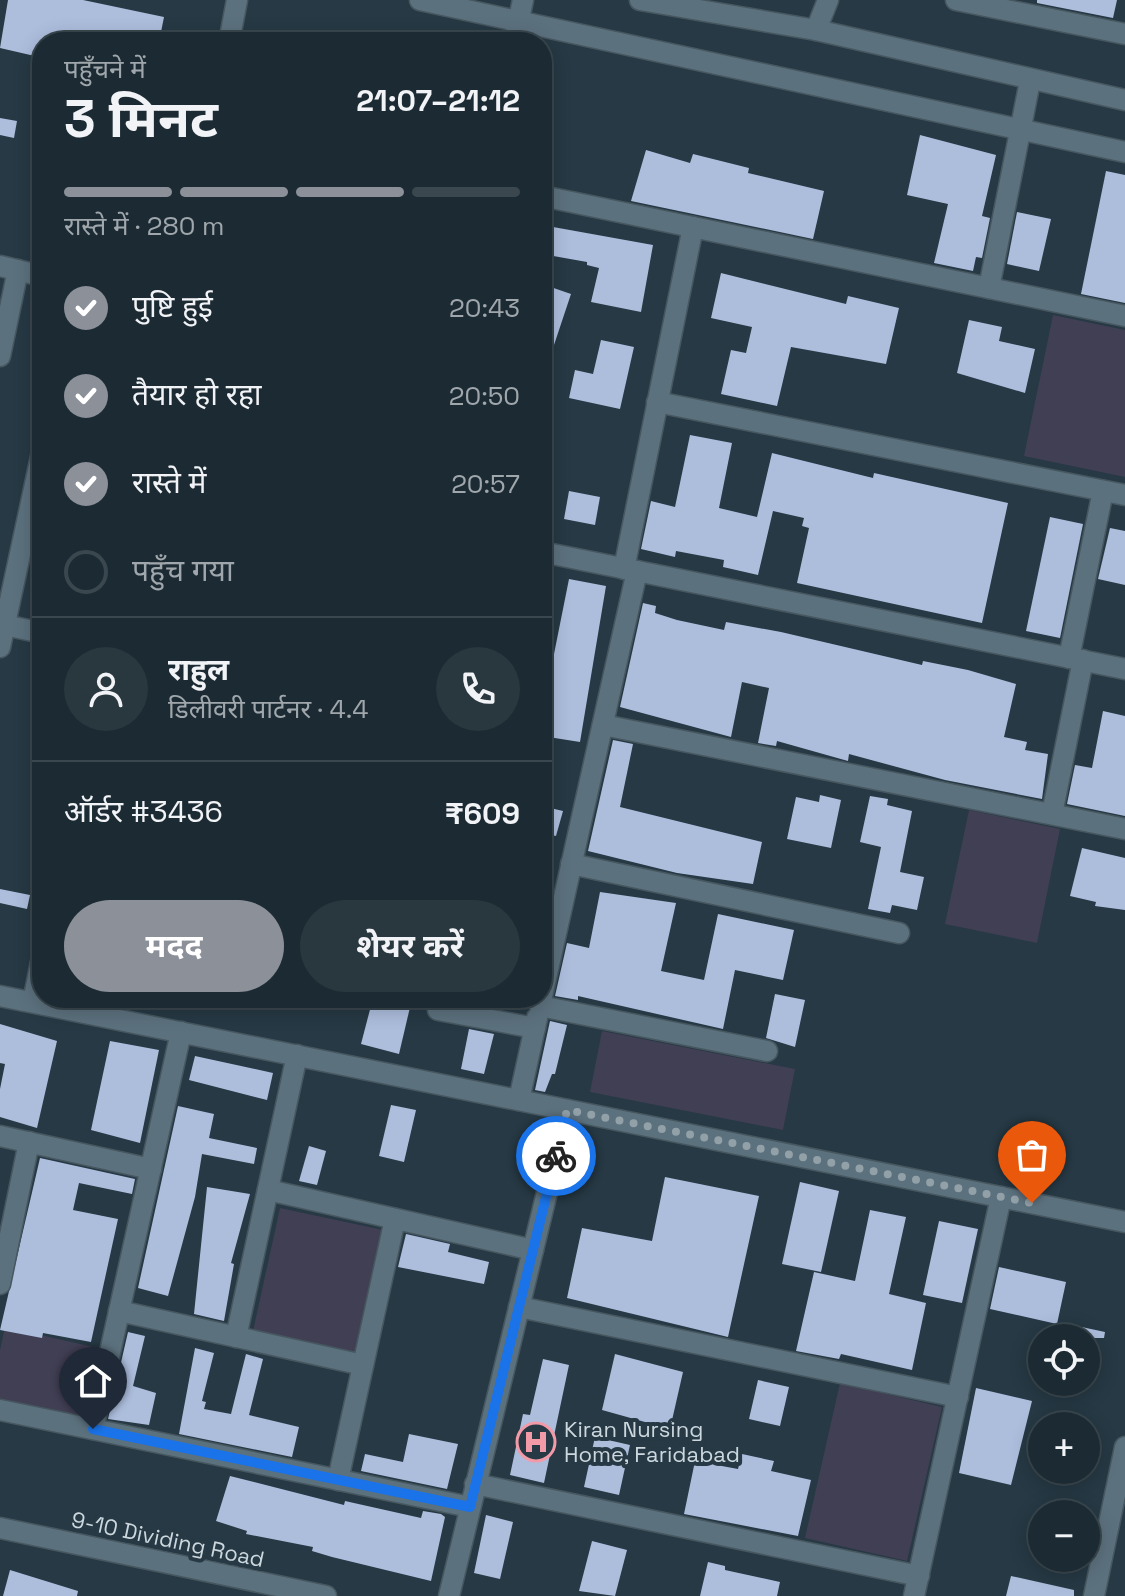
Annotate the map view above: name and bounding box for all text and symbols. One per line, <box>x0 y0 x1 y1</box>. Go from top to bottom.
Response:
text: पहुँचने में <box>64 52 146 86</box>
text: 21:07–21:12 <box>356 81 520 120</box>
text: 3 मिनट <box>64 86 218 152</box>
text: रास्ते में · 280 m <box>64 209 224 243</box>
icon: check <box>64 286 108 330</box>
text: पुष्टि हुई <box>132 287 213 326</box>
text: 20:43 <box>449 291 520 325</box>
icon: check <box>64 374 108 418</box>
text: तैयार हो रहा <box>132 375 262 414</box>
text: 20:50 <box>449 379 520 413</box>
icon: check <box>64 462 108 506</box>
text: रास्ते में <box>132 463 206 502</box>
text: 20:57 <box>451 467 520 501</box>
text: पहुँच गया <box>132 551 234 590</box>
button: person <box>64 647 148 731</box>
button: phone <box>436 647 520 731</box>
text: राहुल <box>168 650 229 689</box>
text: डिलीवरी पार्टनर · 4.4 <box>168 692 369 726</box>
text: ऑर्डर #3436 <box>64 792 223 831</box>
text: ₹609 <box>445 794 520 833</box>
button: मदद <box>64 900 284 992</box>
button: शेयर करें <box>300 900 520 992</box>
courier <box>516 1116 596 1196</box>
pin <box>998 1121 1066 1203</box>
icon: bag <box>1010 1133 1054 1177</box>
icon: bike <box>534 1134 578 1178</box>
map controls <box>1028 1324 1100 1572</box>
button: locate <box>1028 1324 1100 1396</box>
pin <box>59 1347 127 1429</box>
icon: home <box>71 1359 115 1403</box>
button: + <box>1028 1412 1100 1484</box>
place label: Kiran Nursing Home, Faridabad <box>564 1415 740 1468</box>
hospital icon: Kiran Nursing Home, Faridabad <box>515 1421 557 1463</box>
button: − <box>1028 1500 1100 1572</box>
street label: 9-10 Dividing Road <box>69 1505 267 1573</box>

